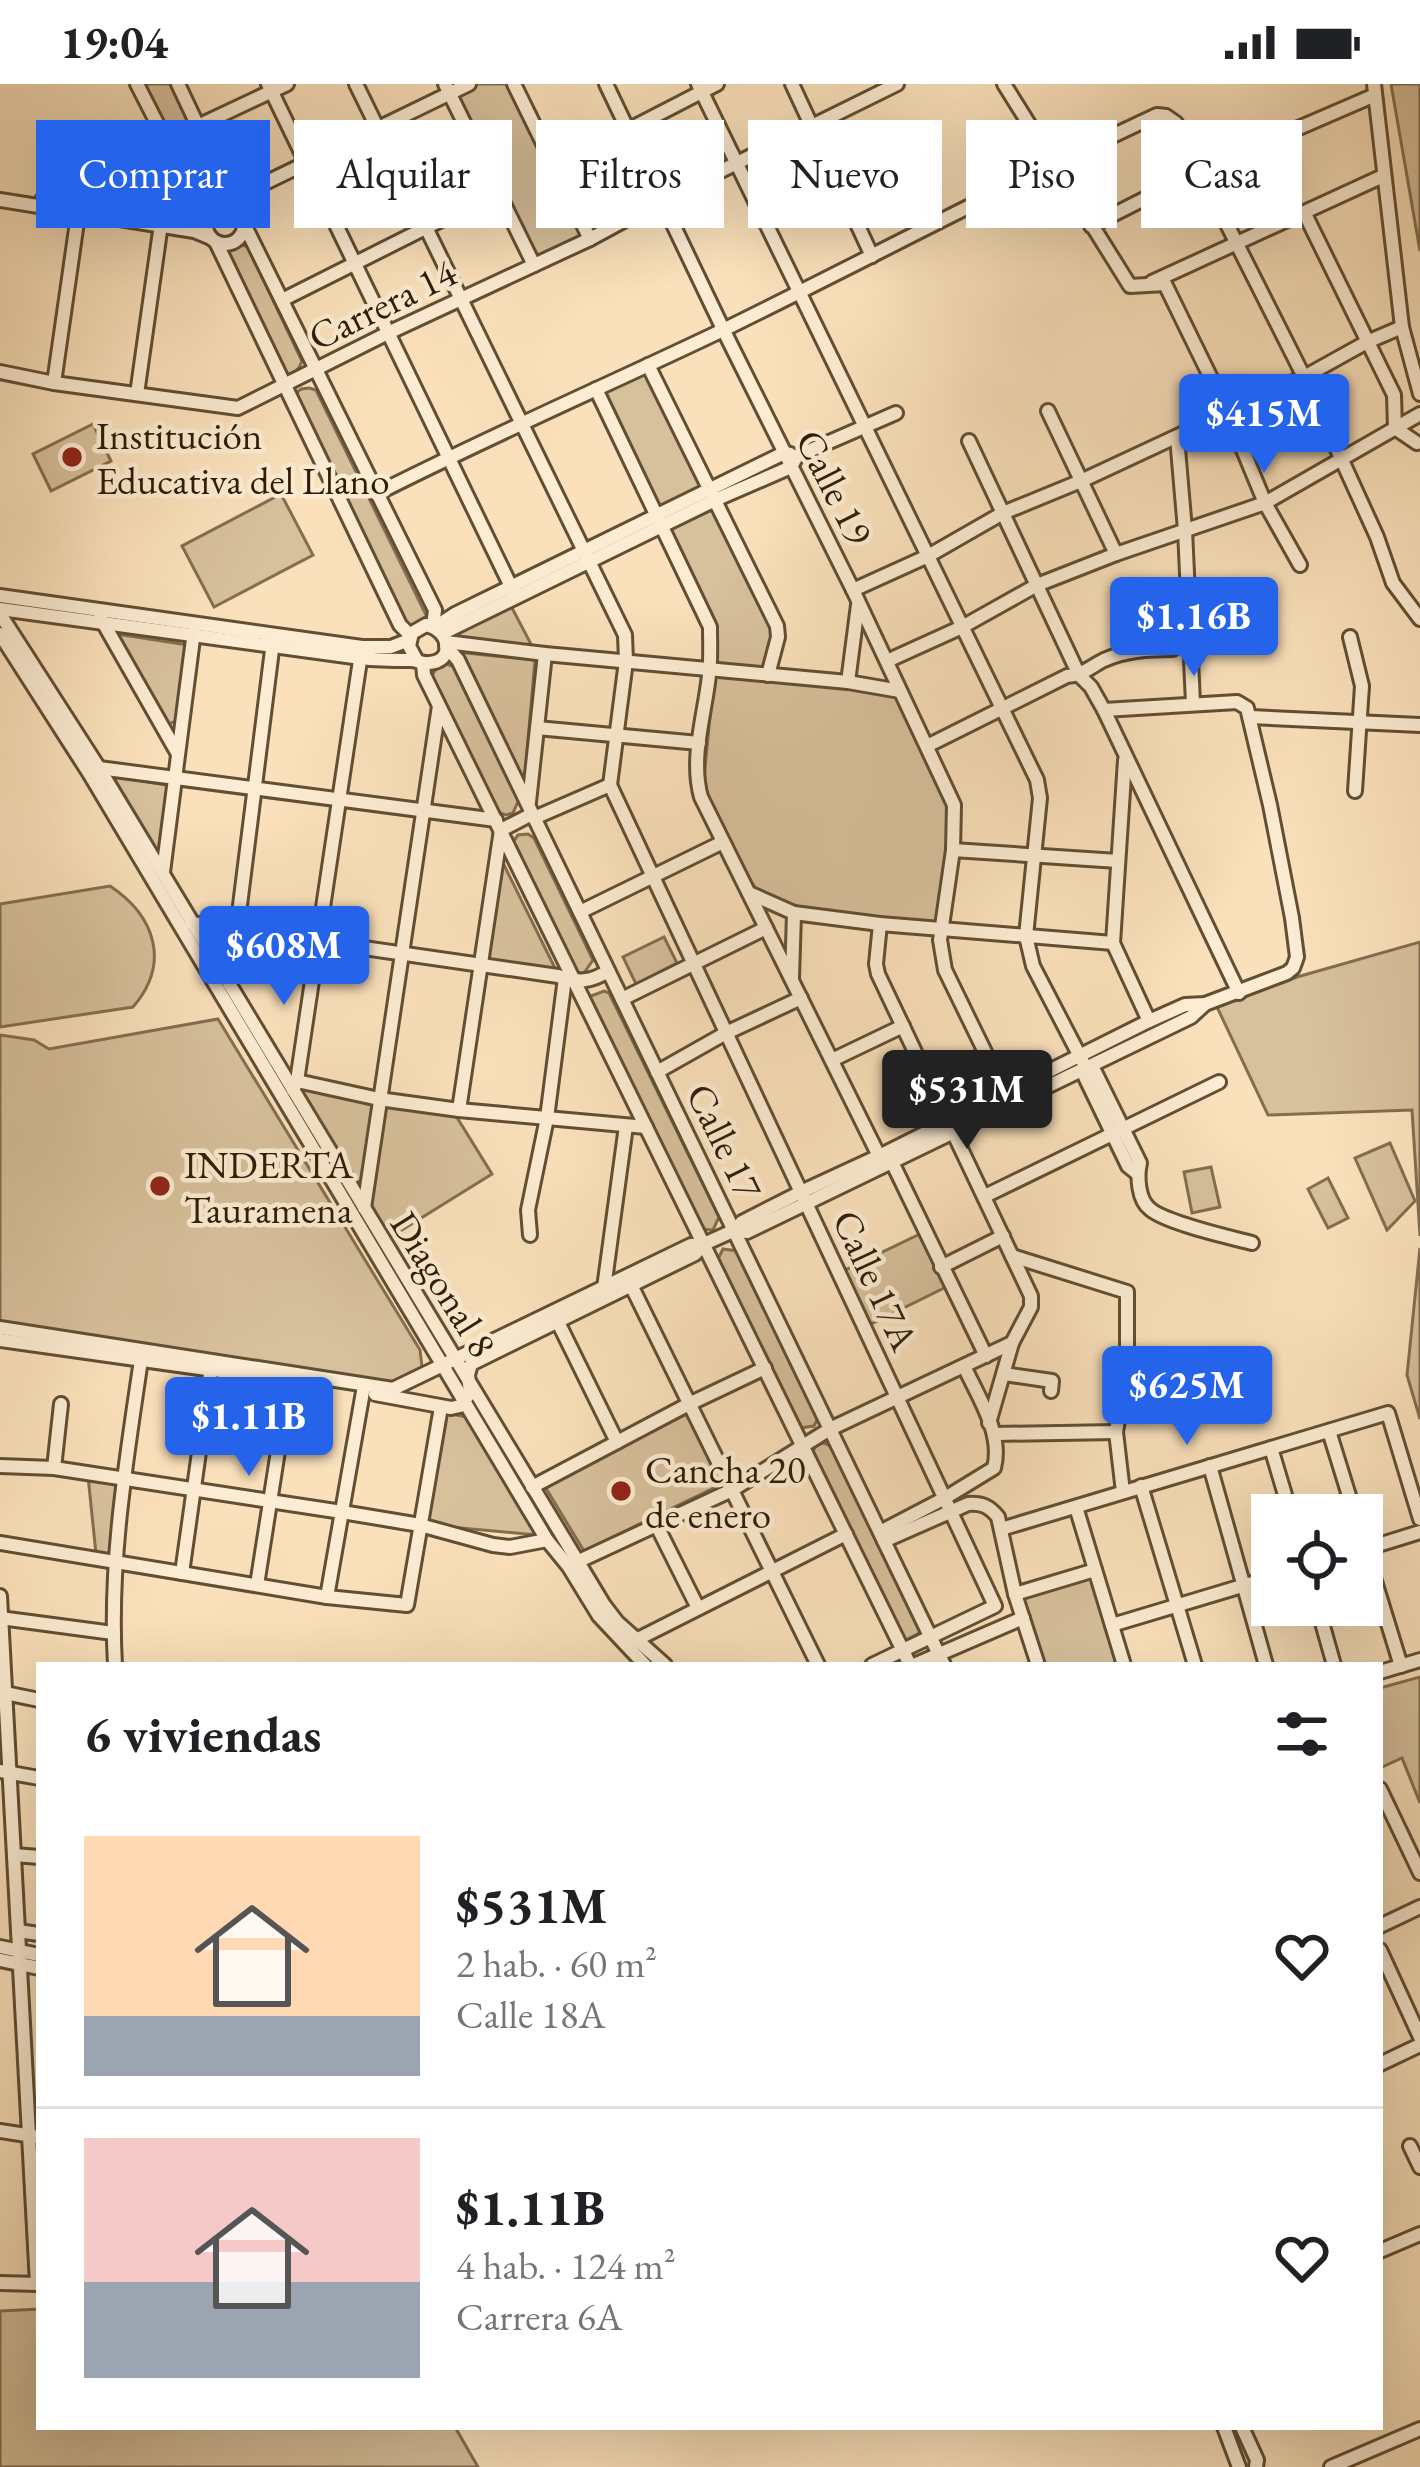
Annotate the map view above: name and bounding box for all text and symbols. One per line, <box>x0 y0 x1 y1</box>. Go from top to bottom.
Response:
text: 19:04 <box>60 13 168 71</box>
chip: Comprar <box>36 120 270 228</box>
chip: Alquilar <box>294 120 512 228</box>
chip: Filtros <box>536 120 724 228</box>
chip: Nuevo <box>748 120 942 228</box>
chip: Piso <box>966 120 1117 228</box>
chip: Casa <box>1141 120 1302 228</box>
street label: Carrera 14 <box>300 247 465 362</box>
pin: $415M <box>1180 374 1348 476</box>
text: $415M <box>1206 387 1322 438</box>
place label: Institución Educativa del Llano <box>96 410 390 506</box>
street label: Calle 19 <box>784 421 885 554</box>
marker: Institución Educativa del Llano <box>59 444 85 470</box>
pin: $1.16B <box>1096 577 1292 679</box>
text: $1.16B <box>1137 590 1251 641</box>
pin: $608M <box>200 906 368 1008</box>
text: $608M <box>226 919 342 970</box>
pin: $531M <box>883 1050 1051 1152</box>
text: $531M <box>909 1063 1025 1114</box>
street label: Calle 17 <box>675 1075 774 1208</box>
place label: INDERTA Tauramena <box>184 1139 354 1235</box>
marker: INDERTA Tauramena <box>147 1173 173 1199</box>
street label: Diagonal 8 <box>379 1202 508 1367</box>
street label: Calle 17A <box>821 1202 931 1360</box>
pin: $625M <box>1103 1346 1271 1448</box>
text: $625M <box>1129 1359 1245 1410</box>
pin: $1.11B <box>151 1377 347 1479</box>
text: $1.11B <box>192 1390 306 1441</box>
place label: Cancha 20 de enero <box>645 1444 806 1540</box>
marker: Cancha 20 de enero <box>608 1478 634 1504</box>
map controls <box>1251 1494 1383 1626</box>
button: locate <box>1251 1494 1383 1626</box>
text: 6 viviendas <box>84 1701 321 1767</box>
icon: filters <box>1269 1701 1335 1767</box>
text: $531M <box>456 1872 607 1938</box>
icon: home <box>180 1884 324 2028</box>
icon: heart <box>1269 1923 1335 1989</box>
text: 2 hab. · 60 m² <box>456 1938 657 1989</box>
text: Calle 18A <box>456 1989 605 2040</box>
text: $1.11B <box>456 2174 605 2240</box>
icon: home <box>180 2186 324 2330</box>
icon: heart <box>1269 2225 1335 2291</box>
text: 4 hab. · 124 m² <box>456 2240 676 2291</box>
text: Carrera 6A <box>456 2291 623 2342</box>

